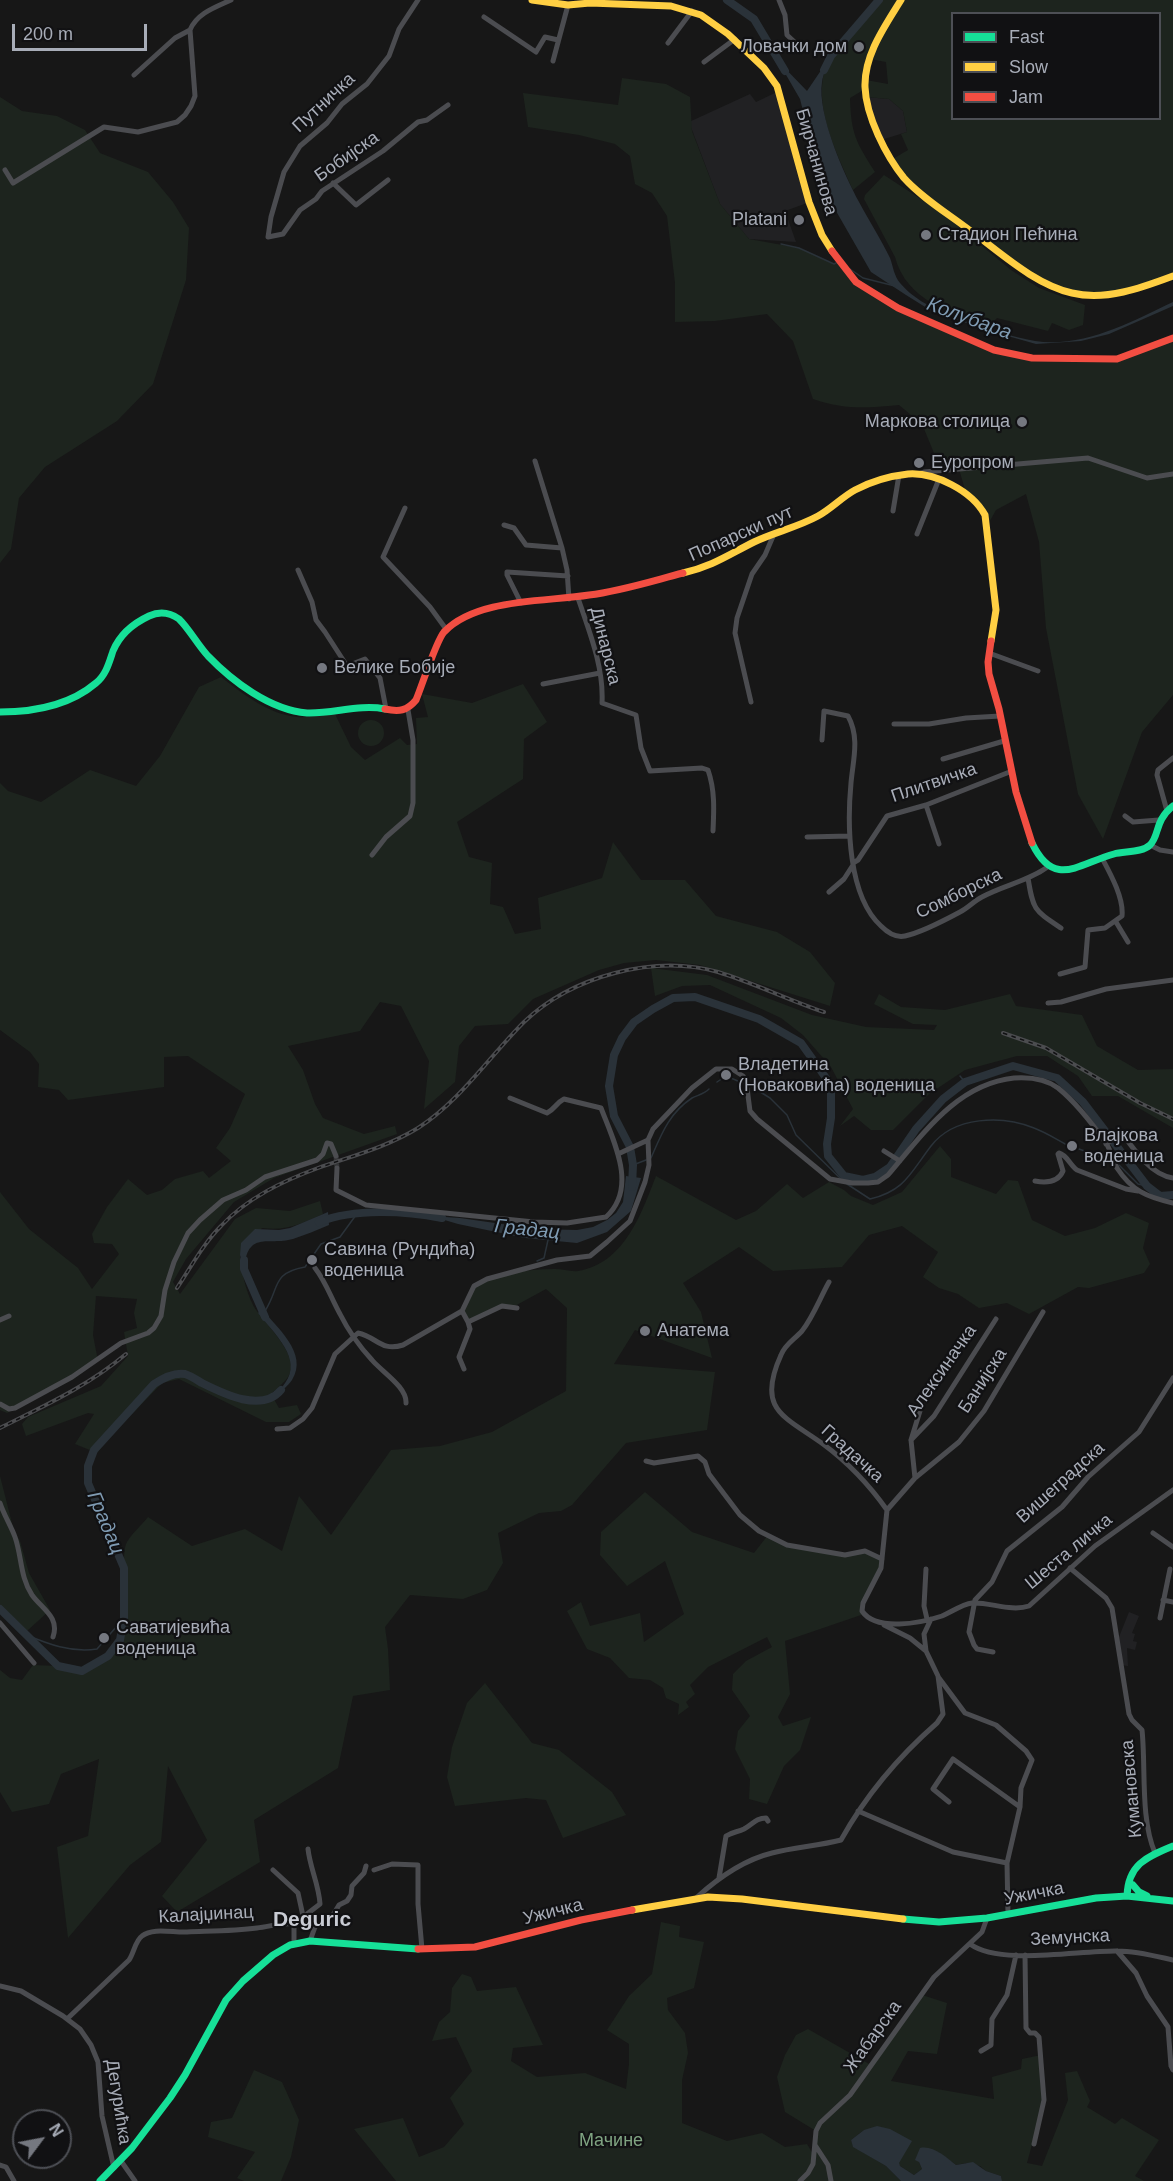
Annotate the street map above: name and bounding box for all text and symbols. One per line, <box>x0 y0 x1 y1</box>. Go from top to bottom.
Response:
scale bar <box>15 12 150 50</box>
legend <box>951 12 1161 120</box>
text: 200 m <box>23 24 73 44</box>
text: Fast <box>1009 27 1044 47</box>
place label: Ловачки дом <box>741 36 847 58</box>
marker: Ловачки дом <box>852 40 866 54</box>
text: Slow <box>1009 57 1048 77</box>
street label: Путничка <box>288 69 360 137</box>
text: Jam <box>1009 87 1043 107</box>
street label: Бирчанинова <box>790 106 842 218</box>
street label: Бобијска <box>311 127 383 187</box>
place label: Platani <box>732 209 787 231</box>
marker: Platani <box>792 213 806 227</box>
place label: Стадион Пећина <box>938 224 1078 246</box>
marker: Стадион Пећина <box>919 228 933 242</box>
water label: Колубара <box>923 293 1015 345</box>
place label: Маркова столица <box>865 411 1010 433</box>
marker: Маркова столица <box>1015 415 1029 429</box>
place label: Еуропром <box>931 452 1014 474</box>
marker: Еуропром <box>912 456 926 470</box>
street label: Попарски пут <box>686 501 796 567</box>
street label: Динарска <box>585 605 625 687</box>
place label: Велике Бобије <box>334 657 455 679</box>
marker: Велике Бобије <box>315 661 329 675</box>
street label: Плитвичка <box>888 758 980 808</box>
street label: Сомборска <box>913 864 1005 924</box>
place label: Владетина (Новаковића) воденица <box>738 1054 935 1096</box>
marker: Владетина (Новаковића) воденица <box>719 1068 733 1082</box>
place label: Влајкова воденица <box>1084 1125 1164 1168</box>
marker: Влајкова воденица <box>1065 1139 1079 1153</box>
water label: Градац <box>493 1215 561 1245</box>
place label: Савина (Рундића) воденица <box>324 1239 475 1282</box>
marker: Савина (Рундића) воденица <box>305 1253 319 1267</box>
place label: Анатема <box>657 1320 729 1342</box>
street label: Алексиначка <box>903 1321 981 1421</box>
marker: Анатема <box>638 1324 652 1338</box>
street label: Банијска <box>954 1344 1012 1418</box>
street label: Градачка <box>816 1420 888 1488</box>
street label: Вишеградска <box>1013 1438 1109 1528</box>
water label: Градац <box>81 1488 129 1558</box>
street label: Шеста личка <box>1021 1509 1117 1595</box>
place label: Саватијевића воденица <box>116 1617 230 1660</box>
marker: Саватијевића воденица <box>97 1631 111 1645</box>
street label: Кумановска <box>1117 1739 1147 1839</box>
street label: Ужичка <box>1002 1878 1066 1910</box>
street label: Ужичка <box>521 1894 585 1930</box>
street label: Калајџинац <box>158 1902 254 1928</box>
district label: Deguric <box>273 1907 351 1933</box>
street label: Земунска <box>1030 1925 1110 1951</box>
street label: Жабарска <box>840 1997 906 2077</box>
street label: Дегурићка <box>101 2058 135 2146</box>
north arrow <box>12 2109 72 2169</box>
text: N <box>46 2121 66 2140</box>
park label: Мачине <box>579 2130 643 2152</box>

